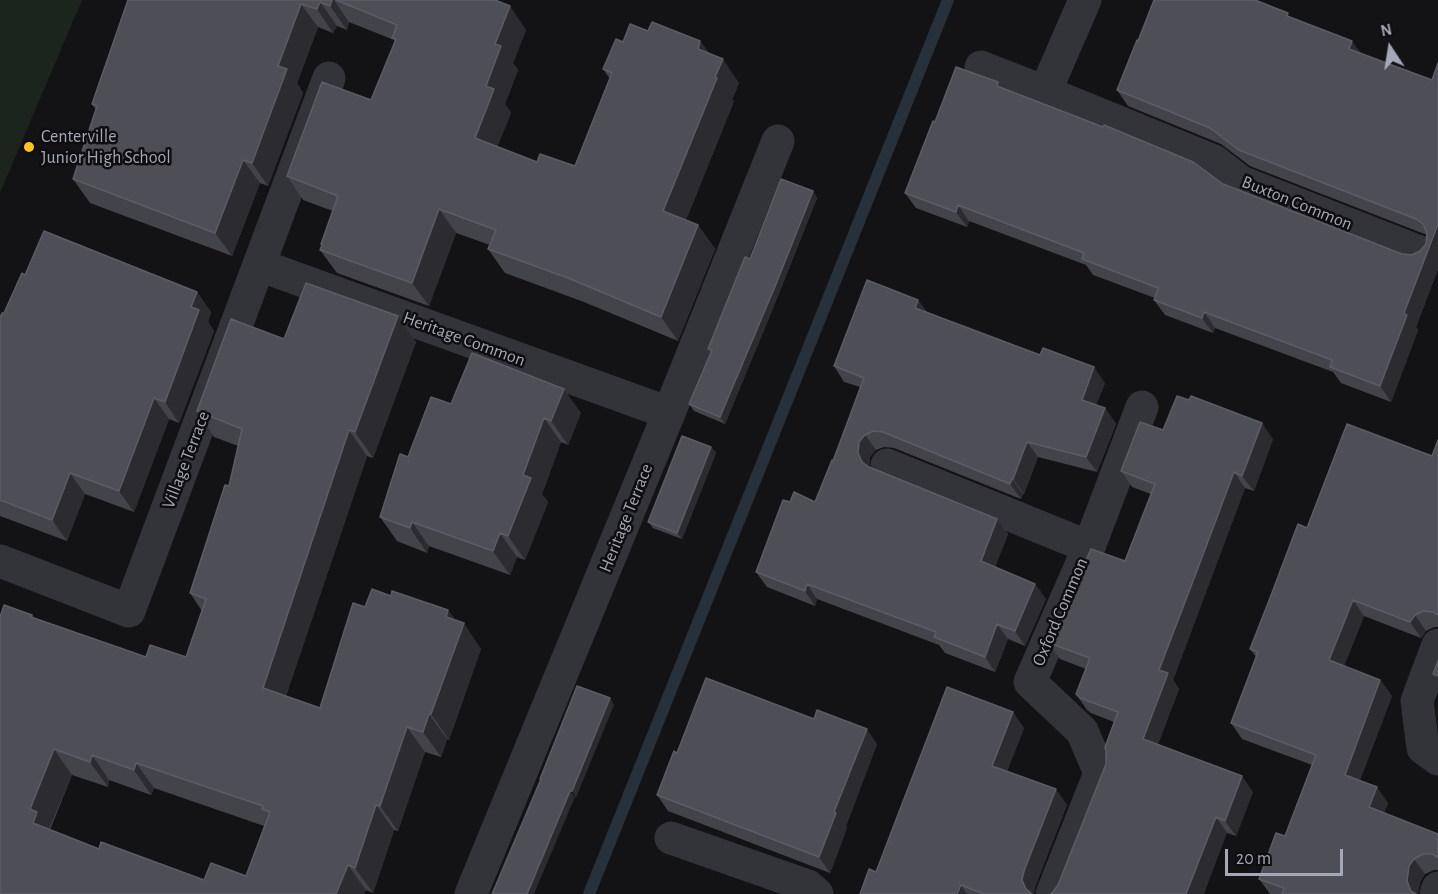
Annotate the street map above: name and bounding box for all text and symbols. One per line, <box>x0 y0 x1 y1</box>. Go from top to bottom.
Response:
north arrow <box>1360 18 1420 78</box>
text: N <box>1379 21 1393 39</box>
place label: Centerville Junior High School <box>41 126 171 168</box>
marker: Centerville Junior High School <box>22 140 36 154</box>
street label: Buxton Common <box>1239 171 1355 235</box>
street label: Heritage Common <box>400 307 528 371</box>
street label: Village Terrace <box>158 408 214 512</box>
street label: Heritage Terrace <box>594 460 658 576</box>
street label: Oxford Common <box>1028 555 1092 669</box>
scale bar <box>1228 837 1346 875</box>
text: 20 m <box>1236 850 1271 868</box>

